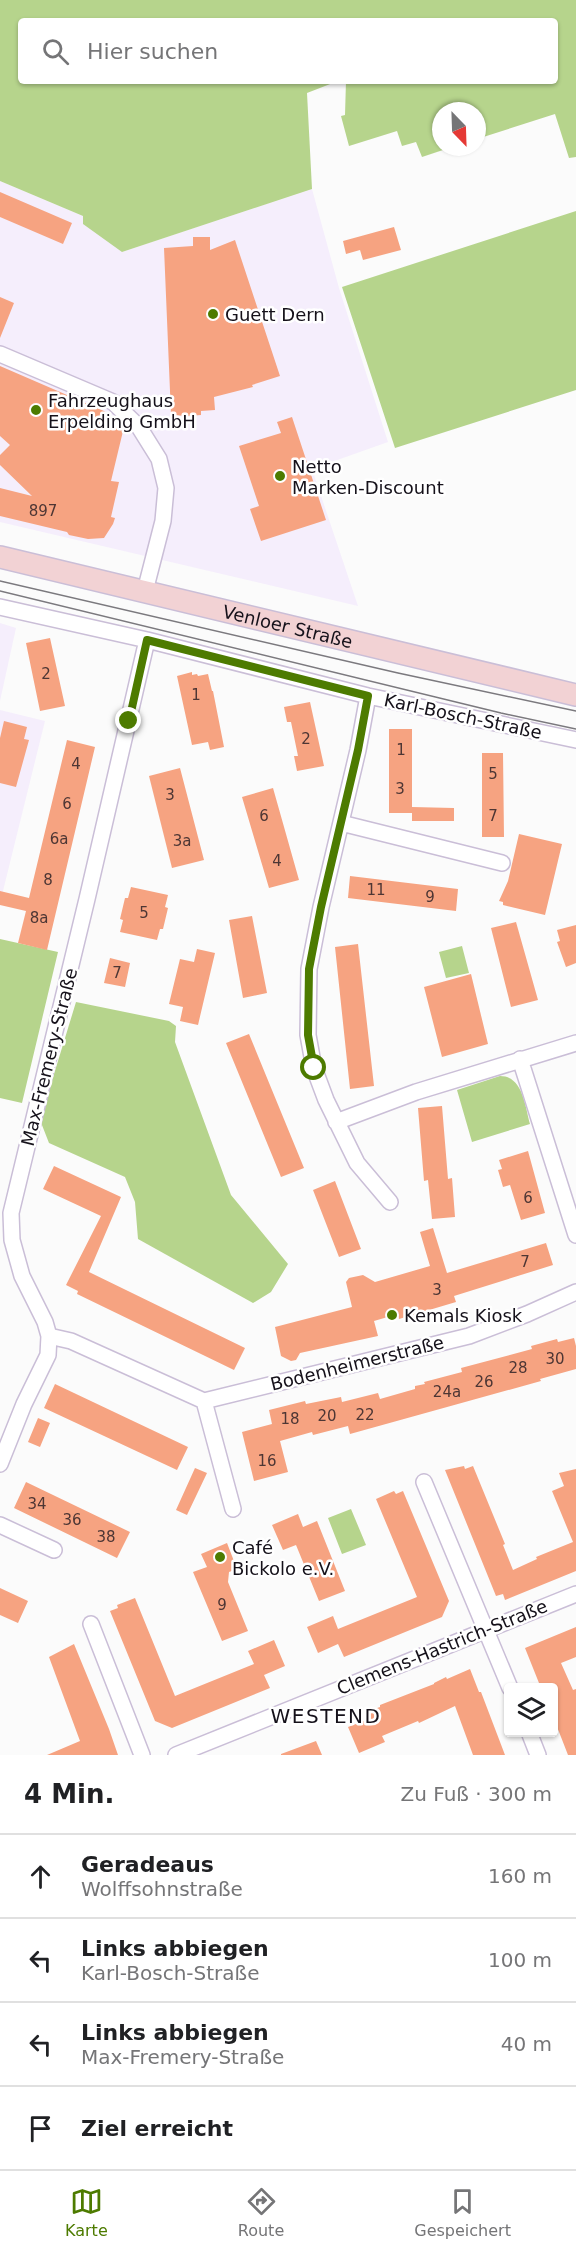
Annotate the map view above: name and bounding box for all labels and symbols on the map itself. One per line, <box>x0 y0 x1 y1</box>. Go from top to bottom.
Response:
north arrow <box>432 102 486 156</box>
place label: Guett Dern <box>225 304 325 325</box>
marker: Guett Dern <box>206 307 220 321</box>
place label: Fahrzeughaus Erpelding GmbH <box>48 390 196 432</box>
marker: Fahrzeughaus Erpelding GmbH <box>29 403 43 417</box>
place label: Netto Marken-Discount <box>292 456 444 498</box>
marker: Netto Marken-Discount <box>273 469 287 483</box>
house number: 897 <box>29 502 57 520</box>
street label: Venloer Straße <box>221 600 355 652</box>
house number: 2 <box>41 665 51 683</box>
house number: 1 <box>191 686 201 704</box>
street label: Karl-Bosch-Straße <box>382 689 544 743</box>
route end <box>115 707 141 733</box>
house number: 2 <box>301 730 311 748</box>
house number: 1 <box>396 741 406 759</box>
house number: 4 <box>71 755 81 773</box>
house number: 5 <box>488 765 498 783</box>
house number: 3 <box>395 780 405 798</box>
house number: 3 <box>165 786 175 804</box>
house number: 6 <box>62 795 72 813</box>
house number: 6 <box>259 807 269 825</box>
house number: 7 <box>488 807 498 825</box>
house number: 6a <box>50 830 68 848</box>
house number: 3a <box>173 832 191 850</box>
house number: 4 <box>272 852 282 870</box>
house number: 8 <box>43 871 53 889</box>
house number: 11 <box>366 881 386 899</box>
house number: 9 <box>425 888 435 906</box>
house number: 5 <box>139 904 149 922</box>
house number: 8a <box>30 909 48 927</box>
house number: 7 <box>112 964 122 982</box>
street label: Max-Fremery-Straße <box>17 966 81 1148</box>
route start <box>300 1054 326 1080</box>
house number: 6 <box>523 1189 533 1207</box>
house number: 7 <box>520 1253 530 1271</box>
house number: 3 <box>432 1281 442 1299</box>
place label: Kemals Kiosk <box>404 1305 523 1326</box>
marker: Kemals Kiosk <box>385 1308 399 1322</box>
street label: Bodenheimerstraße <box>268 1331 446 1395</box>
house number: 30 <box>545 1350 565 1368</box>
house number: 28 <box>508 1359 528 1377</box>
house number: 26 <box>474 1373 494 1391</box>
house number: 24a <box>433 1383 461 1401</box>
house number: 22 <box>355 1406 375 1424</box>
house number: 20 <box>317 1407 337 1425</box>
house number: 18 <box>280 1410 300 1428</box>
house number: 16 <box>257 1452 277 1470</box>
house number: 34 <box>27 1495 47 1513</box>
house number: 36 <box>62 1511 82 1529</box>
house number: 38 <box>96 1528 116 1546</box>
place label: Café Bickolo e.V. <box>232 1537 334 1579</box>
marker: Café Bickolo e.V. <box>213 1550 227 1564</box>
street label: Clemens-Hastrich-Straße <box>334 1595 550 1699</box>
house number: 9 <box>217 1596 227 1614</box>
district label: WESTEND <box>271 1704 381 1728</box>

